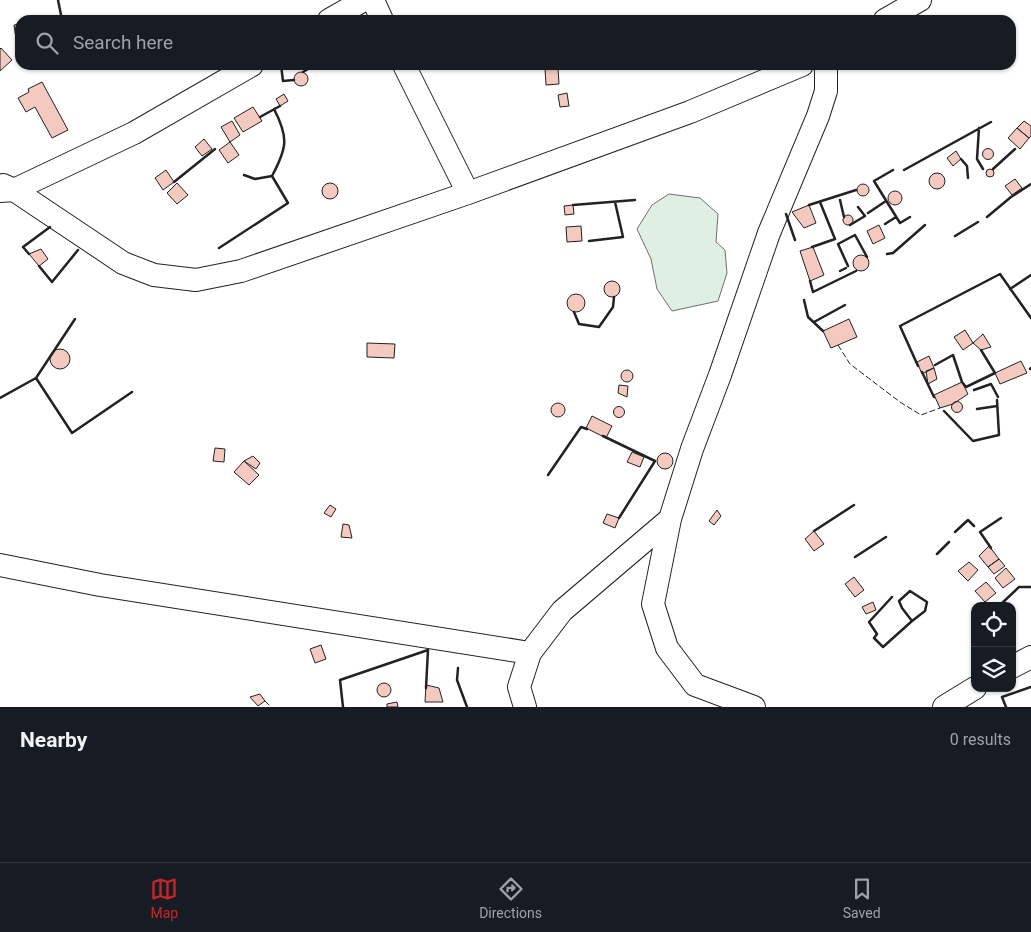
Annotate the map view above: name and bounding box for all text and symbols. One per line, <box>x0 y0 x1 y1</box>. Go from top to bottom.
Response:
search box <box>15 15 1016 70</box>
icon: search <box>33 29 61 57</box>
text: Search here <box>73 31 173 54</box>
map controls <box>971 602 1016 692</box>
button: locate <box>971 602 1016 647</box>
button: layers <box>971 647 1016 692</box>
text: Nearby <box>20 728 87 752</box>
text: 0 results <box>950 730 1011 749</box>
tab: Map <box>150 875 178 921</box>
tab: Directions <box>479 875 542 921</box>
tab: Saved <box>843 875 881 921</box>

